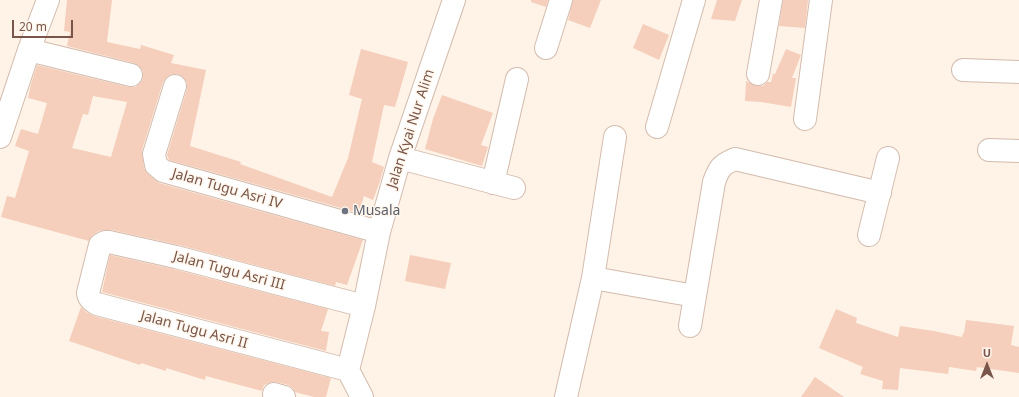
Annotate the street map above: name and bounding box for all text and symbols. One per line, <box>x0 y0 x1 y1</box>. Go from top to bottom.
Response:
scale bar <box>14 12 75 38</box>
text: 20 m <box>19 18 47 35</box>
street label: Jalan Kyai Nur Alim <box>384 67 438 191</box>
street label: Jalan Tugu Asri IV <box>170 165 284 213</box>
place label: Musala <box>353 203 400 219</box>
marker: Musala <box>340 206 350 216</box>
street label: Jalan Tugu Asri III <box>171 248 287 294</box>
street label: Jalan Tugu Asri II <box>139 308 249 352</box>
north arrow <box>967 345 1007 385</box>
text: U <box>983 345 991 360</box>

